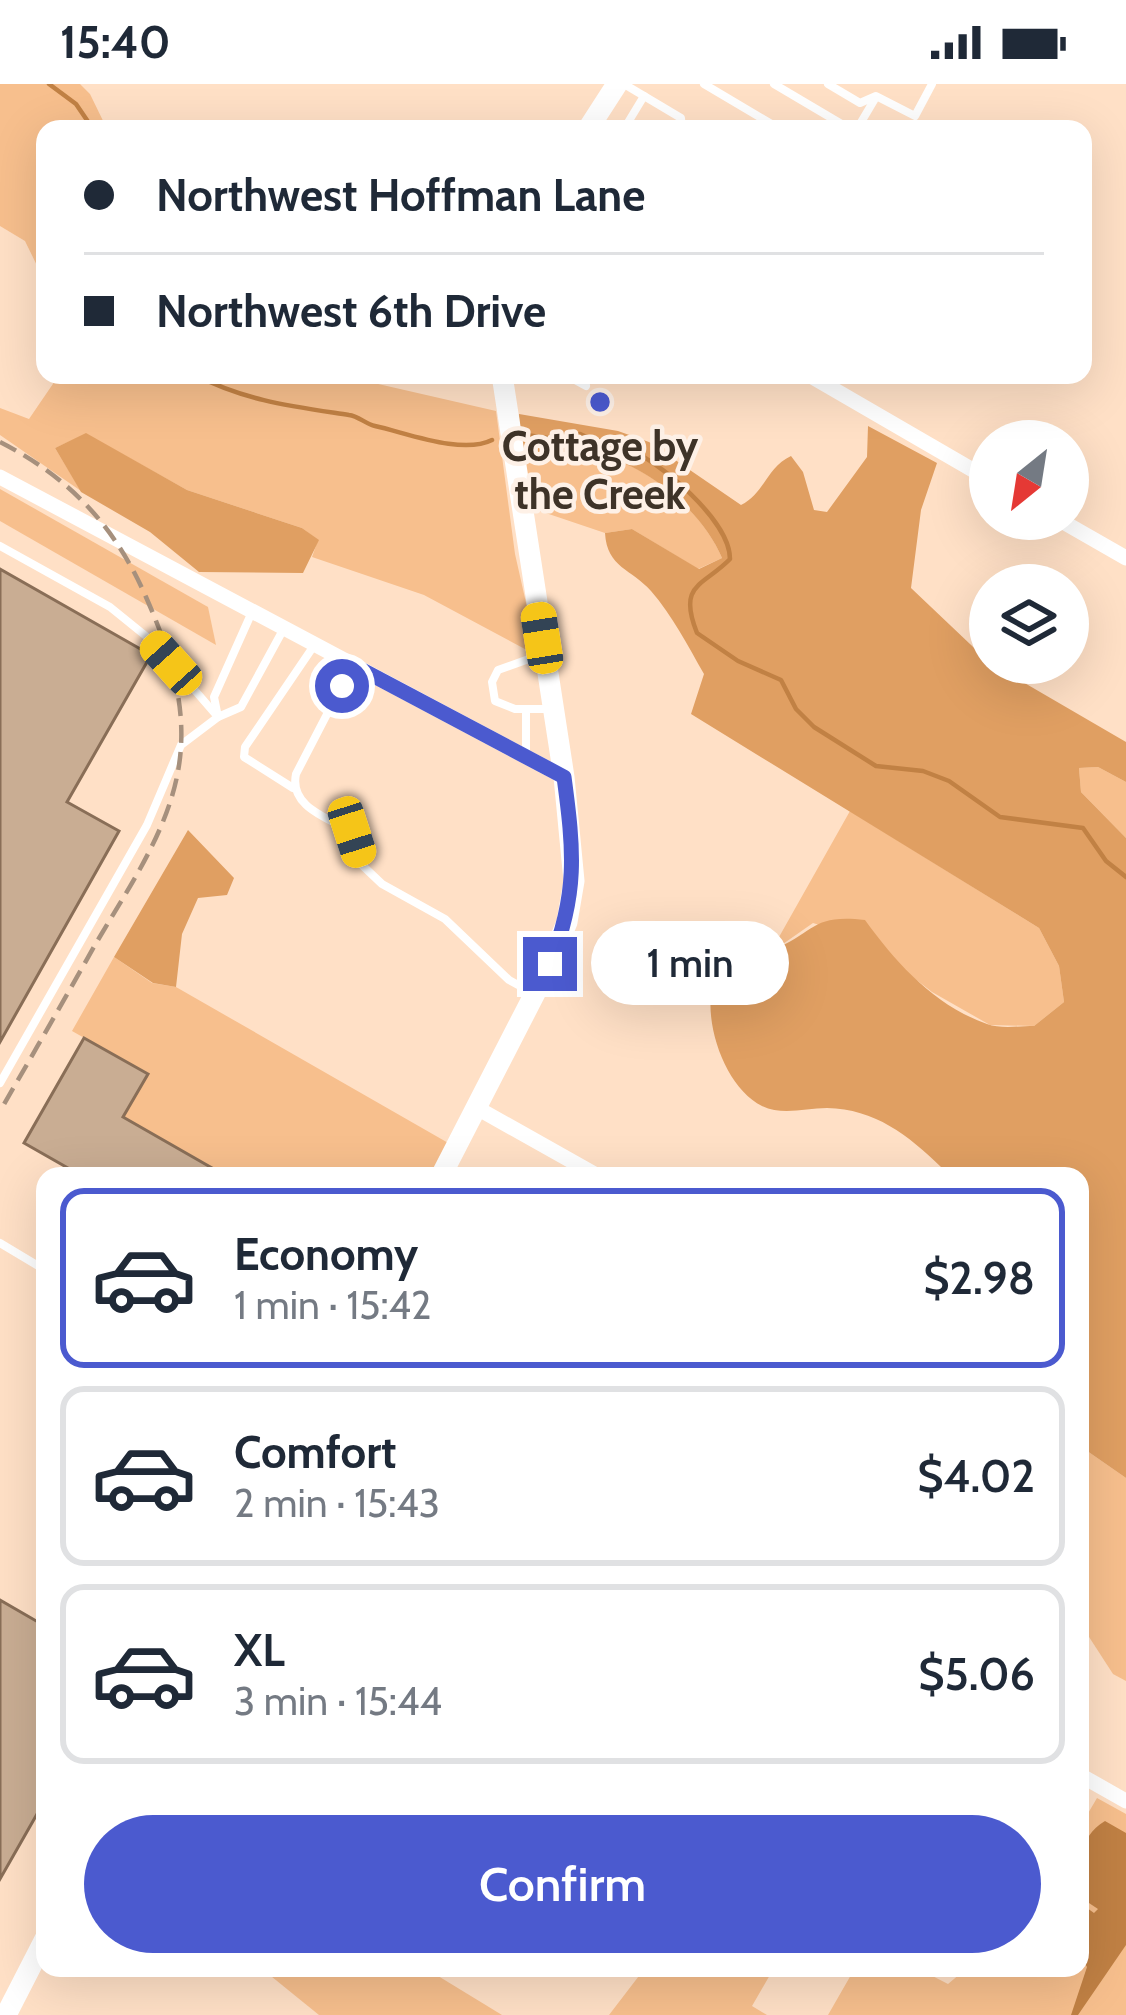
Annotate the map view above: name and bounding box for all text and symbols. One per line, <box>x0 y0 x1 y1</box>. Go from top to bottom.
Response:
text: 15:40 <box>60 15 170 69</box>
text: Northwest Hoffman Lane <box>156 168 645 222</box>
text: Northwest 6th Drive <box>156 284 546 338</box>
marker: Cottage by the Creek <box>587 389 613 415</box>
place label: Cottage by the Creek <box>502 420 699 520</box>
north arrow <box>969 420 1089 540</box>
map controls <box>969 420 1089 684</box>
button: layers <box>969 564 1089 684</box>
car <box>519 600 565 676</box>
car <box>134 624 208 702</box>
route start <box>315 659 369 713</box>
car <box>324 792 380 872</box>
callout: 1 min <box>592 922 790 1006</box>
route end <box>523 937 577 991</box>
text: 1 min <box>646 939 734 987</box>
icon: car <box>90 1224 198 1332</box>
text: Economy <box>234 1227 418 1281</box>
text: $2.98 <box>923 1251 1035 1305</box>
text: 1 min · 15:42 <box>234 1281 432 1329</box>
icon: car <box>90 1422 198 1530</box>
text: Comfort <box>234 1425 397 1479</box>
text: $4.02 <box>917 1449 1035 1503</box>
text: 2 min · 15:43 <box>234 1479 440 1527</box>
icon: car <box>90 1620 198 1728</box>
text: XL <box>234 1623 285 1677</box>
text: $5.06 <box>918 1647 1035 1701</box>
text: 3 min · 15:44 <box>234 1677 442 1725</box>
button: Confirm <box>84 1815 1041 1953</box>

